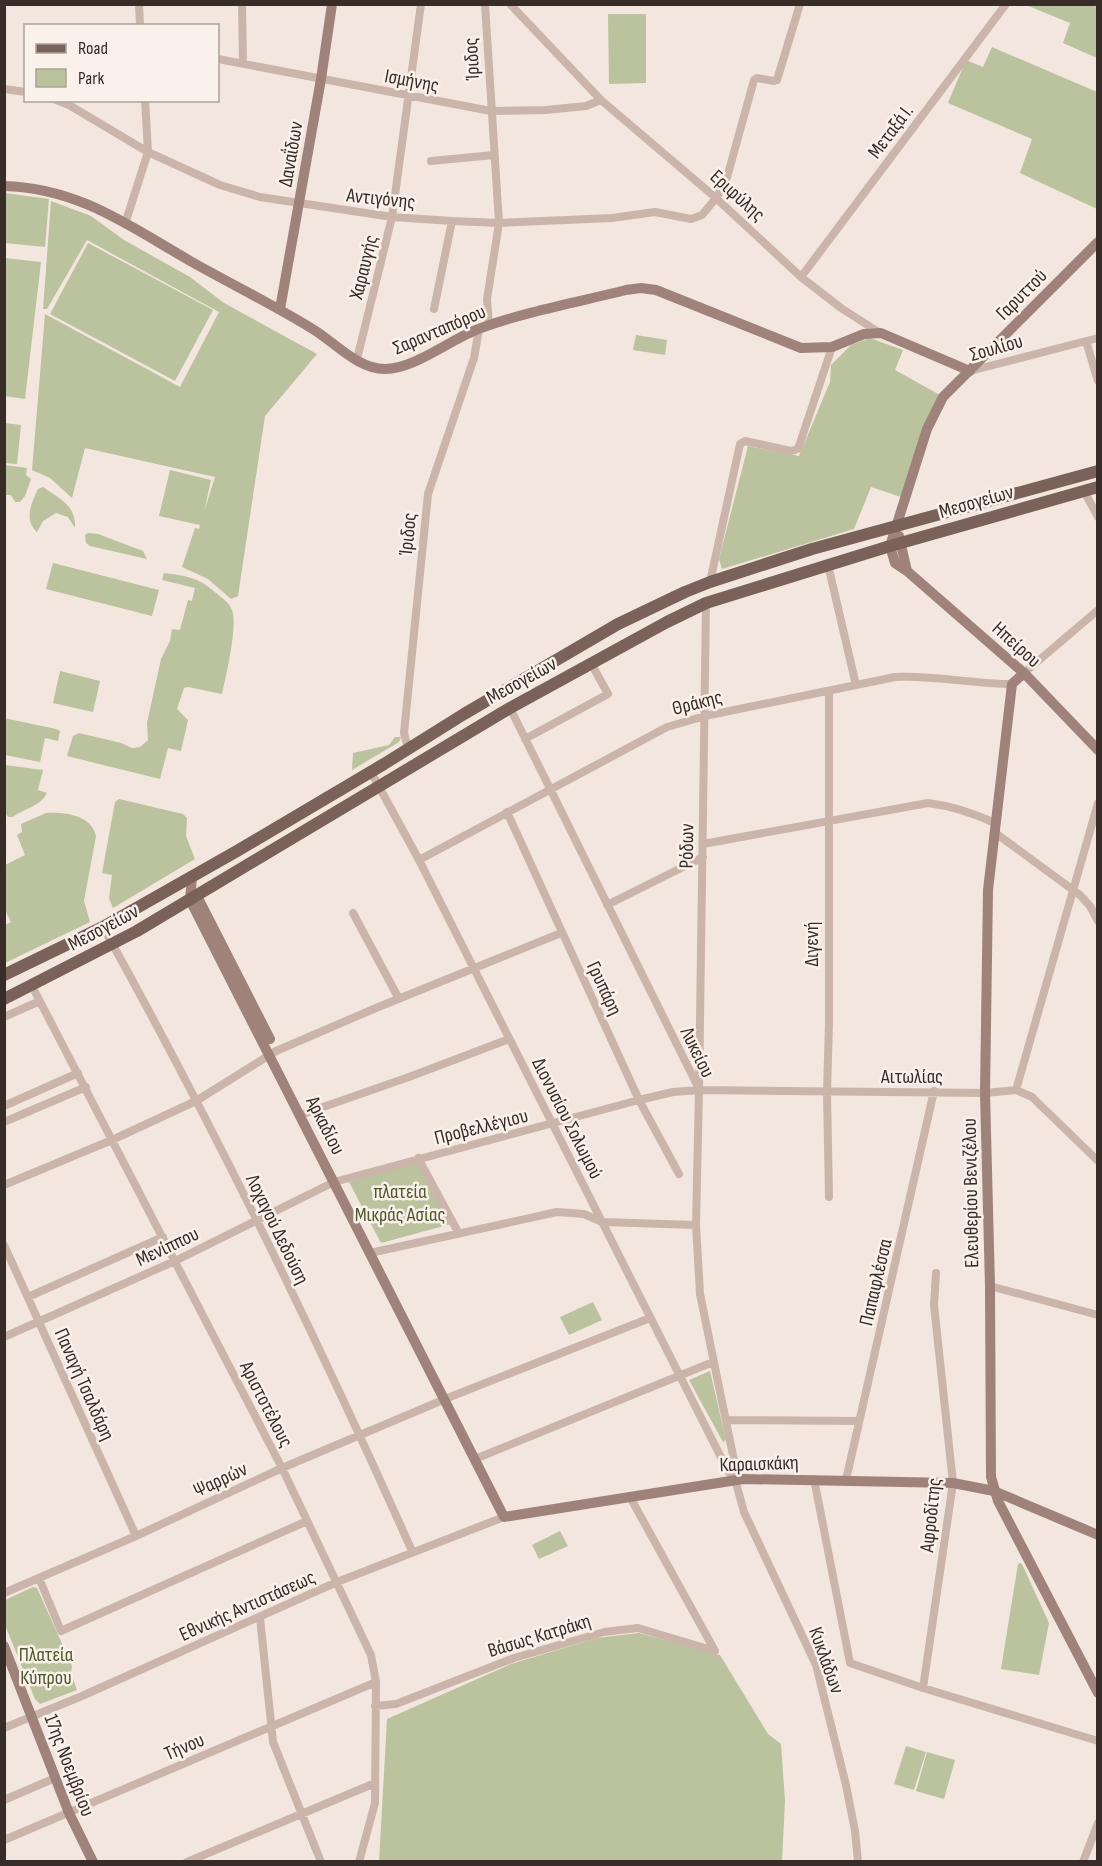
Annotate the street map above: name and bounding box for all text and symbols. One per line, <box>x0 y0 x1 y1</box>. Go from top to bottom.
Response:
legend <box>24 24 219 102</box>
street label: Ίριδος <box>459 37 485 82</box>
text: Road <box>78 38 108 59</box>
street label: Ισμήνης <box>383 64 441 98</box>
text: Park <box>78 68 104 89</box>
street label: Μεταξά Ι. <box>863 100 919 163</box>
street label: Δαναΐδων <box>273 120 309 189</box>
street label: Εριφύλης <box>705 165 770 227</box>
street label: Αντιγόνης <box>344 183 417 215</box>
street label: Χαραυγής <box>344 232 384 303</box>
street label: Γαρυττού <box>991 264 1052 325</box>
street label: Σαρανταπόρου <box>389 300 489 360</box>
street label: Σουλίου <box>967 329 1025 367</box>
street label: Μεσογείων <box>936 480 1016 524</box>
street label: Ίριδος <box>394 512 422 558</box>
street label: Ηπείρου <box>987 617 1046 673</box>
street label: Μεσογείων <box>482 652 561 710</box>
street label: Θράκης <box>670 685 725 721</box>
street label: Ρόδων <box>675 823 699 869</box>
street label: Μεσογείων <box>64 899 143 956</box>
street label: Διγενή <box>800 921 824 967</box>
street label: Γρυπάρη <box>581 958 627 1019</box>
street label: Λυκείου <box>674 1022 720 1082</box>
street label: Διονυσίου Σολωμού <box>526 1054 608 1183</box>
street label: Αιτωλίας <box>880 1065 943 1089</box>
street label: Αρκαδίου <box>300 1091 350 1159</box>
street label: Προβελλέγιου <box>432 1104 531 1150</box>
street label: Ελευθερίου Βενιζέλου <box>958 1118 984 1268</box>
street label: Λοχαγού Δεδούση <box>240 1170 314 1288</box>
park label: πλατεία Μικράς Ασίας <box>355 1180 445 1227</box>
street label: Μενίππου <box>132 1222 203 1272</box>
street label: Παπαφλέσσα <box>854 1236 898 1328</box>
street label: Παναγή Τσαλδάρη <box>49 1325 119 1444</box>
street label: Αριστοτέλους <box>234 1356 298 1452</box>
street label: Καραισκάκη <box>719 1451 799 1477</box>
street label: Ψαρρών <box>190 1457 251 1503</box>
street label: Αφροδίτης <box>915 1477 947 1554</box>
street label: Εθνικής Αντιστάσεως <box>176 1565 319 1647</box>
street label: Βάσως Κατράκη <box>485 1609 594 1663</box>
street label: Κυκλάδων <box>803 1624 849 1697</box>
park label: Πλατεία Κύπρου <box>19 1643 74 1690</box>
street label: 17ης Νοεμβρίου <box>39 1711 100 1820</box>
street label: Τήνου <box>161 1728 208 1766</box>

